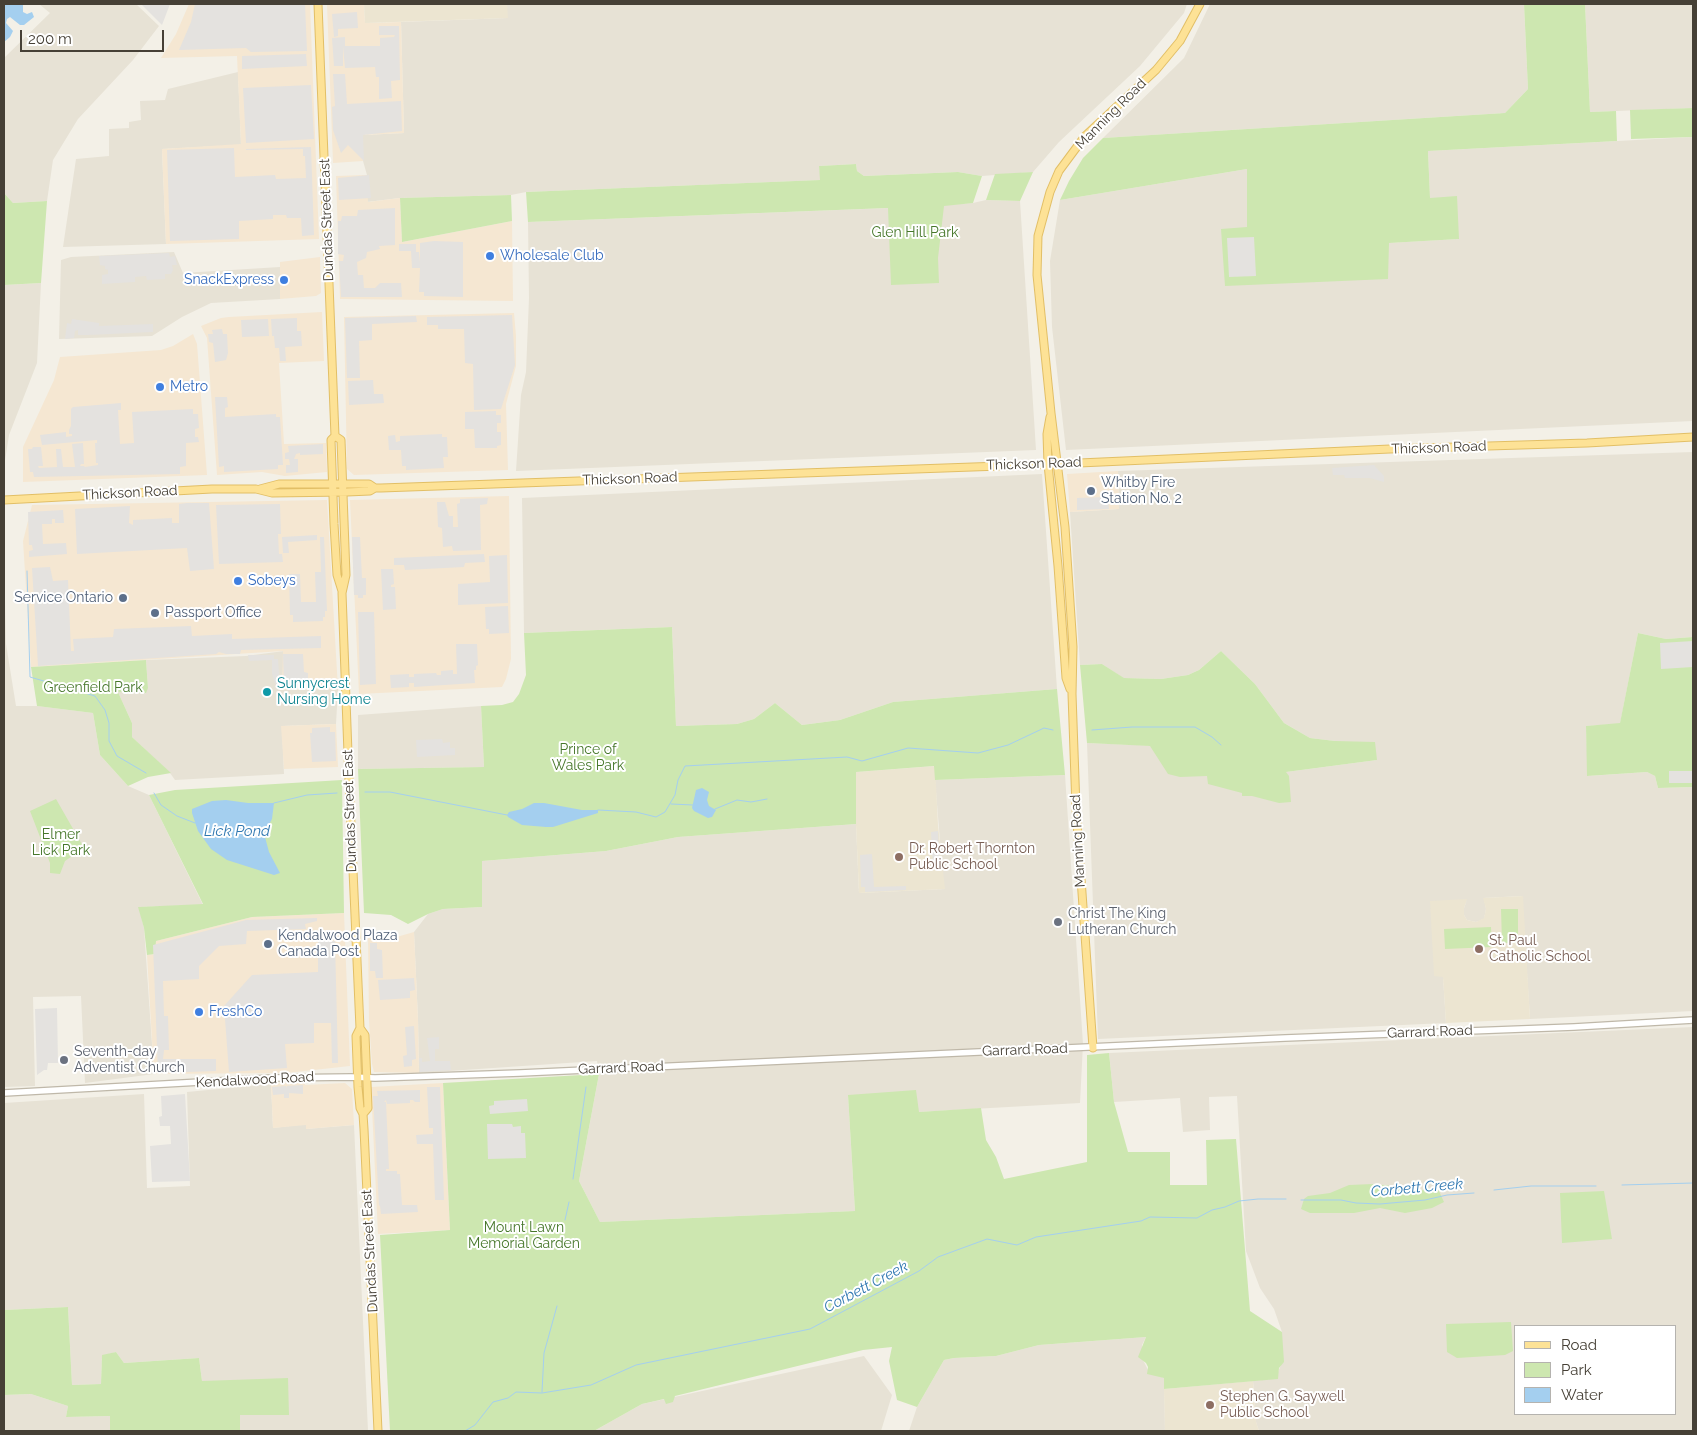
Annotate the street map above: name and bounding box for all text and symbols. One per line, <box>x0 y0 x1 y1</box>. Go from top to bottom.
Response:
scale bar <box>22 20 166 52</box>
text: 200 m <box>28 30 72 48</box>
street label: Manning Road <box>1072 75 1150 153</box>
street label: Dundas Street East <box>316 158 338 282</box>
park label: Glen Hill Park <box>872 225 958 241</box>
place label: Wholesale Club <box>500 248 604 264</box>
marker: Wholesale Club <box>484 250 496 262</box>
place label: SnackExpress <box>184 272 274 288</box>
marker: SnackExpress <box>278 274 290 286</box>
place label: Metro <box>170 379 208 395</box>
marker: Metro <box>154 381 166 393</box>
street label: Thickson Road <box>1391 438 1487 458</box>
street label: Thickson Road <box>986 454 1082 474</box>
street label: Thickson Road <box>582 469 678 489</box>
place label: Whitby Fire Station No. 2 <box>1101 475 1182 508</box>
street label: Thickson Road <box>82 482 178 504</box>
marker: Whitby Fire Station No. 2 <box>1085 485 1097 497</box>
place label: Sobeys <box>248 573 296 589</box>
marker: Sobeys <box>232 575 244 587</box>
place label: Service Ontario <box>14 590 113 606</box>
marker: Service Ontario <box>117 592 129 604</box>
place label: Passport Office <box>165 605 262 621</box>
marker: Passport Office <box>149 607 161 619</box>
place label: Sunnycrest Nursing Home <box>277 676 371 709</box>
park label: Greenfield Park <box>43 680 143 696</box>
marker: Sunnycrest Nursing Home <box>261 686 273 698</box>
park label: Prince of Wales Park <box>552 742 624 774</box>
street label: Dundas Street East <box>339 749 361 873</box>
street label: Manning Road <box>1067 794 1089 888</box>
water label: Lick Pond <box>204 822 270 840</box>
park label: Elmer Lick Park <box>32 827 90 860</box>
place label: Dr. Robert Thornton Public School <box>909 841 1035 874</box>
marker: Dr. Robert Thornton Public School <box>893 851 905 863</box>
place label: Christ The King Lutheran Church <box>1068 906 1176 939</box>
marker: Christ The King Lutheran Church <box>1052 916 1064 928</box>
place label: Kendalwood Plaza Canada Post <box>278 928 398 960</box>
place label: St. Paul Catholic School <box>1489 933 1590 966</box>
marker: Kendalwood Plaza Canada Post <box>262 938 274 950</box>
marker: St. Paul Catholic School <box>1473 943 1485 955</box>
place label: FreshCo <box>209 1004 262 1020</box>
marker: FreshCo <box>193 1006 205 1018</box>
street label: Garrard Road <box>1387 1022 1473 1042</box>
street label: Garrard Road <box>982 1040 1068 1060</box>
place label: Seventh-day Adventist Church <box>74 1044 185 1076</box>
marker: Seventh-day Adventist Church <box>58 1054 70 1066</box>
street label: Garrard Road <box>578 1058 664 1078</box>
street label: Kendalwood Road <box>195 1069 315 1091</box>
water label: Corbett Creek <box>1370 1175 1464 1201</box>
street label: Dundas Street East <box>358 1189 382 1313</box>
park label: Mount Lawn Memorial Garden <box>468 1220 580 1252</box>
water label: Corbett Creek <box>821 1257 911 1317</box>
legend <box>1514 1325 1677 1415</box>
text: Road <box>1561 1336 1597 1354</box>
text: Park <box>1561 1361 1592 1379</box>
text: Water <box>1561 1386 1603 1404</box>
place label: Stephen G. Saywell Public School <box>1220 1389 1345 1421</box>
marker: Stephen G. Saywell Public School <box>1204 1399 1216 1411</box>

